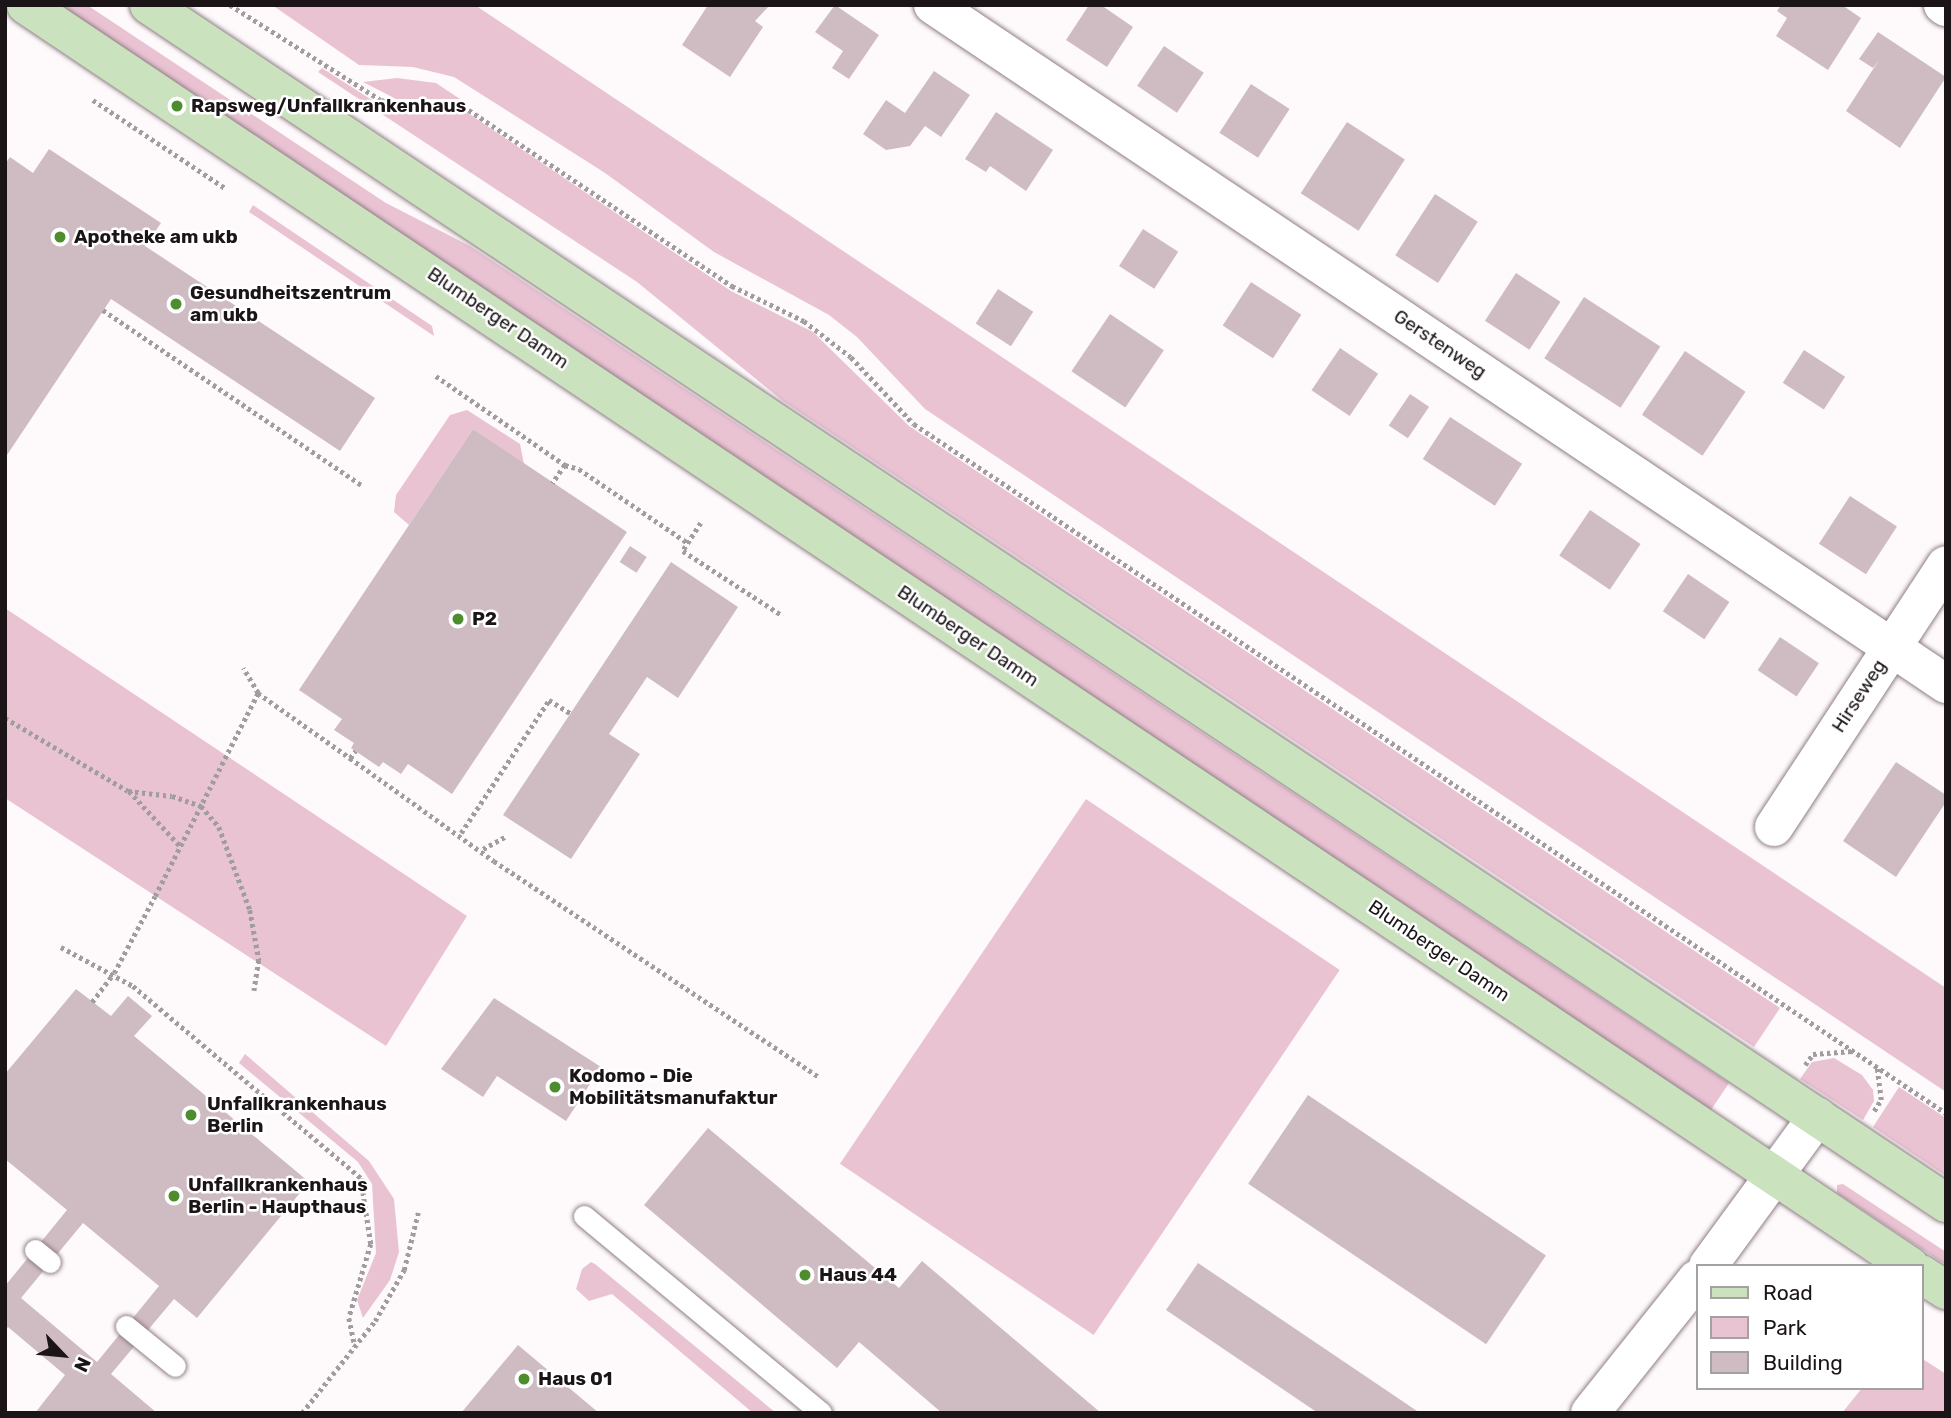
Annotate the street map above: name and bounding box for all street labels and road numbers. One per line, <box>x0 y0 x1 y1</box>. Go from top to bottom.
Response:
street label: Blumberger Damm <box>423 262 573 374</box>
street label: Gerstenweg <box>1389 305 1491 383</box>
street label: Blumberger Damm <box>893 580 1043 692</box>
street label: Hirseweg <box>1827 655 1891 737</box>
street label: Blumberger Damm <box>1364 895 1514 1007</box>

